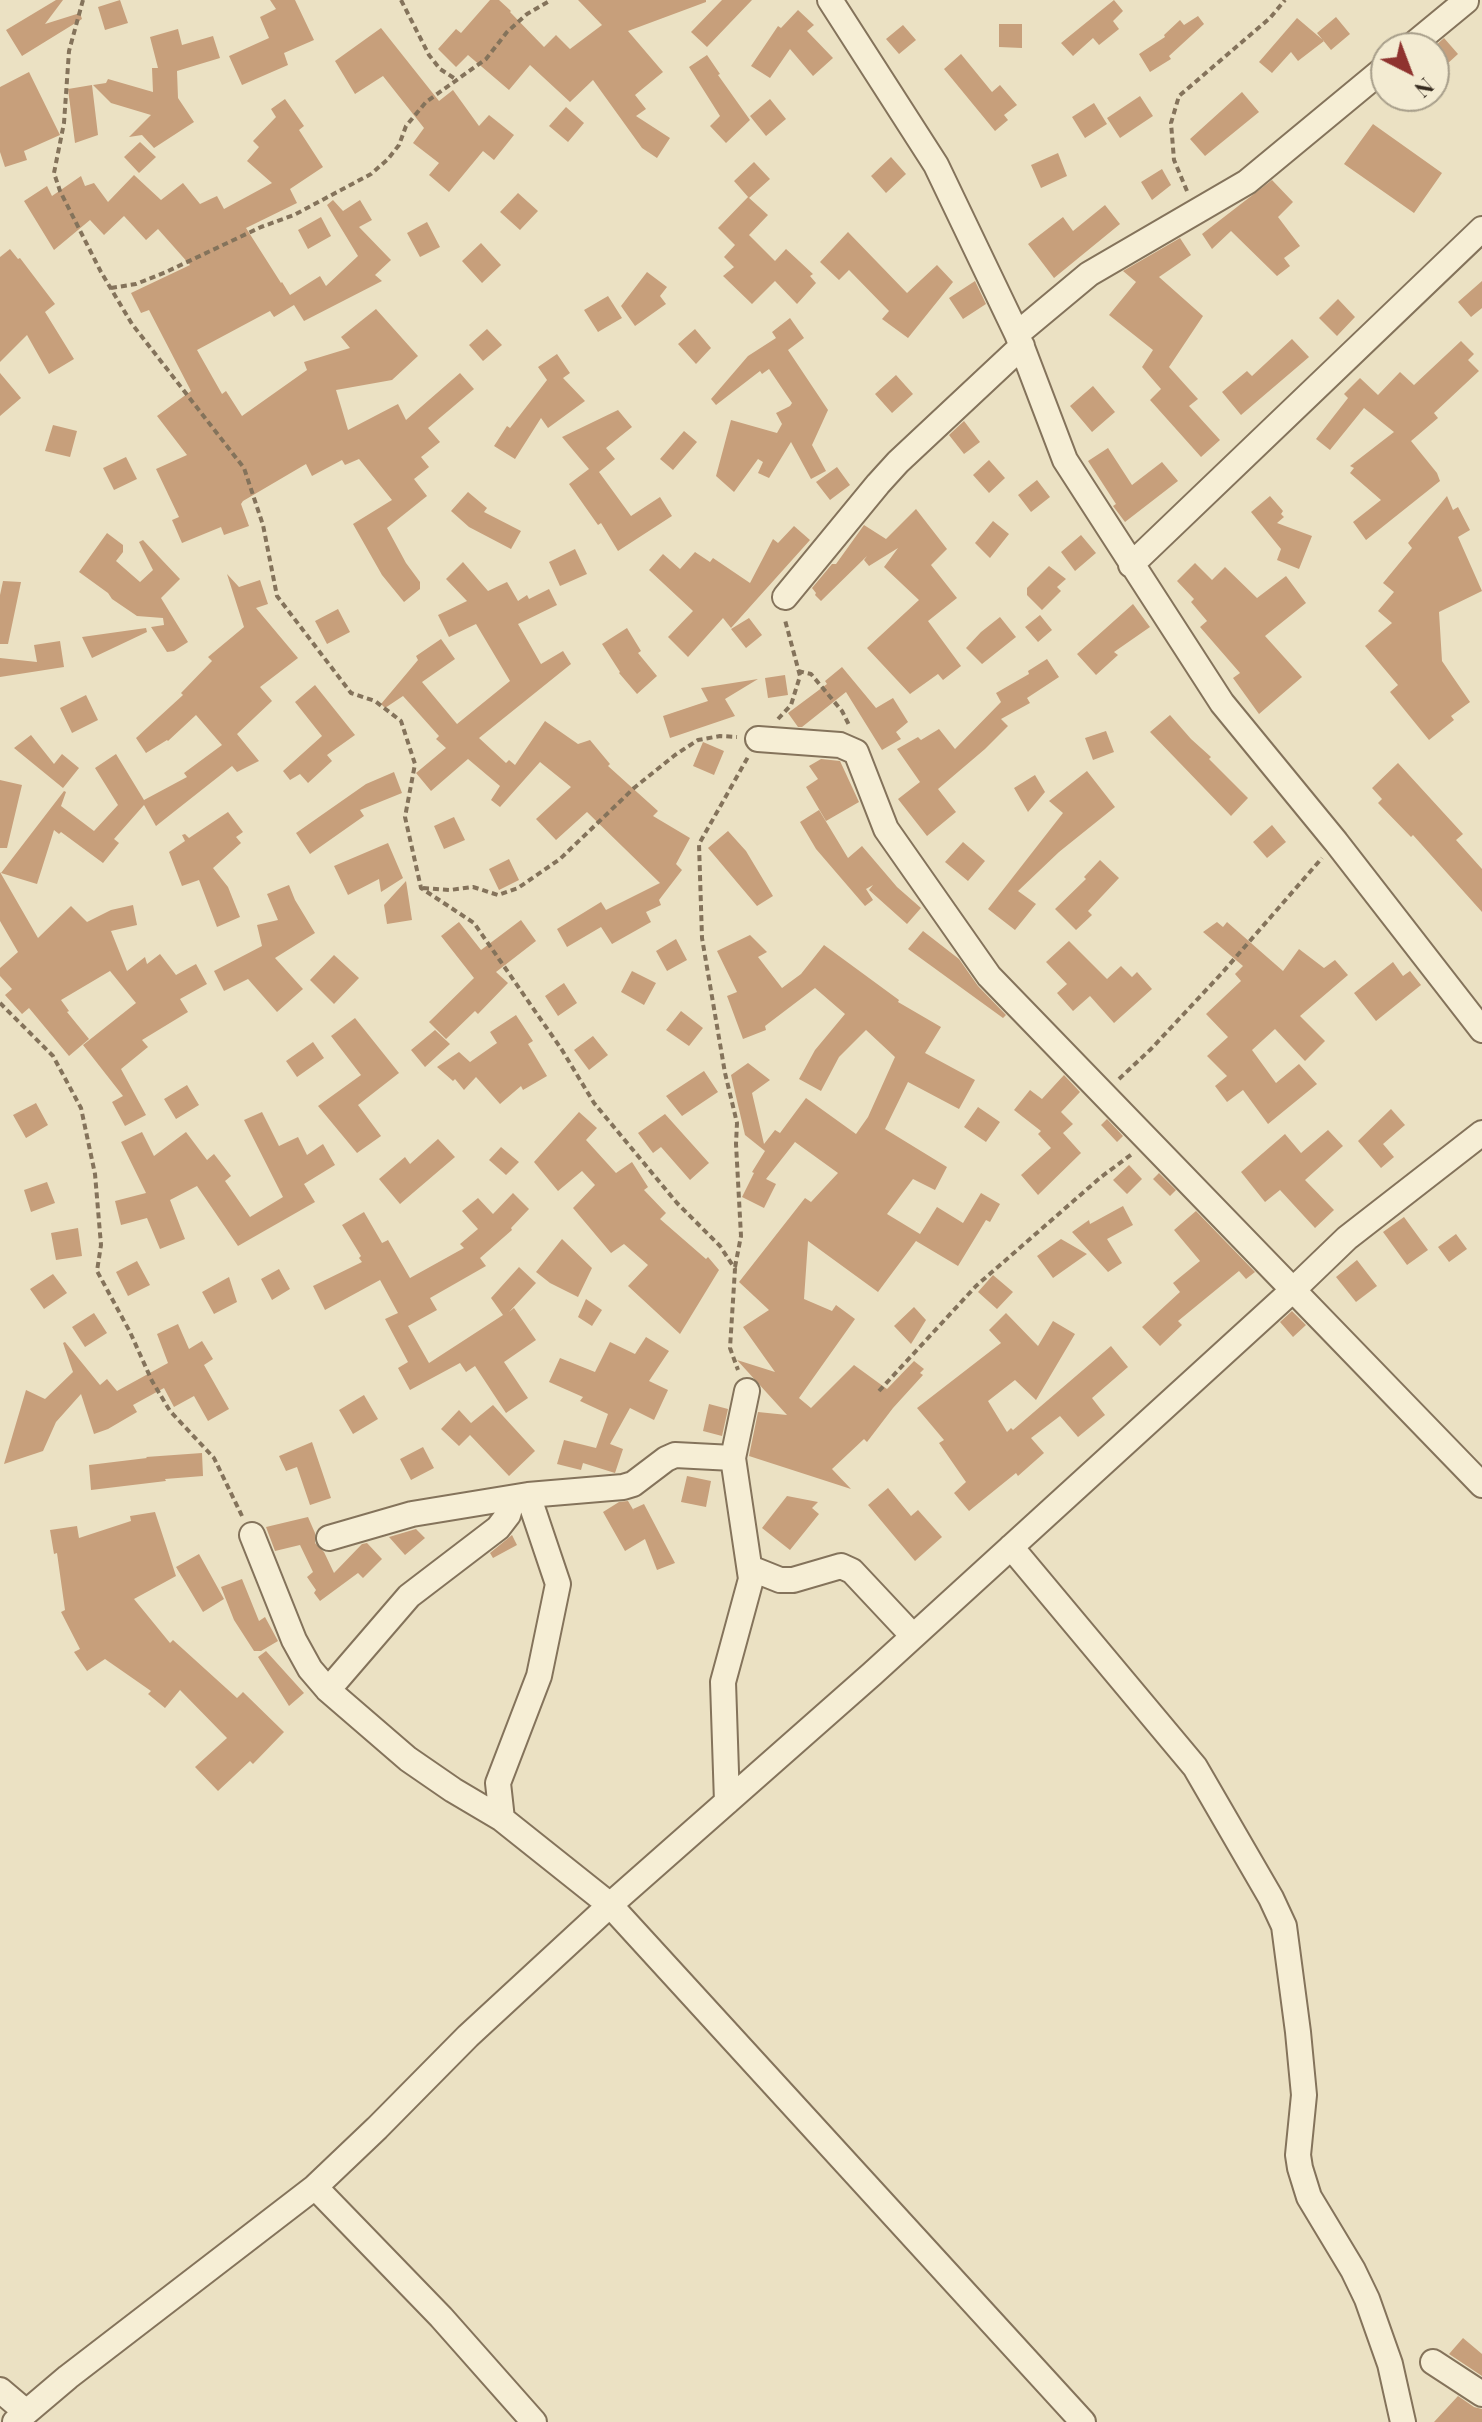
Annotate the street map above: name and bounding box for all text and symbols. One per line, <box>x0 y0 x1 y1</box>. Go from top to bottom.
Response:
north arrow <box>1370 32 1450 112</box>
text: N <box>1409 72 1441 105</box>

